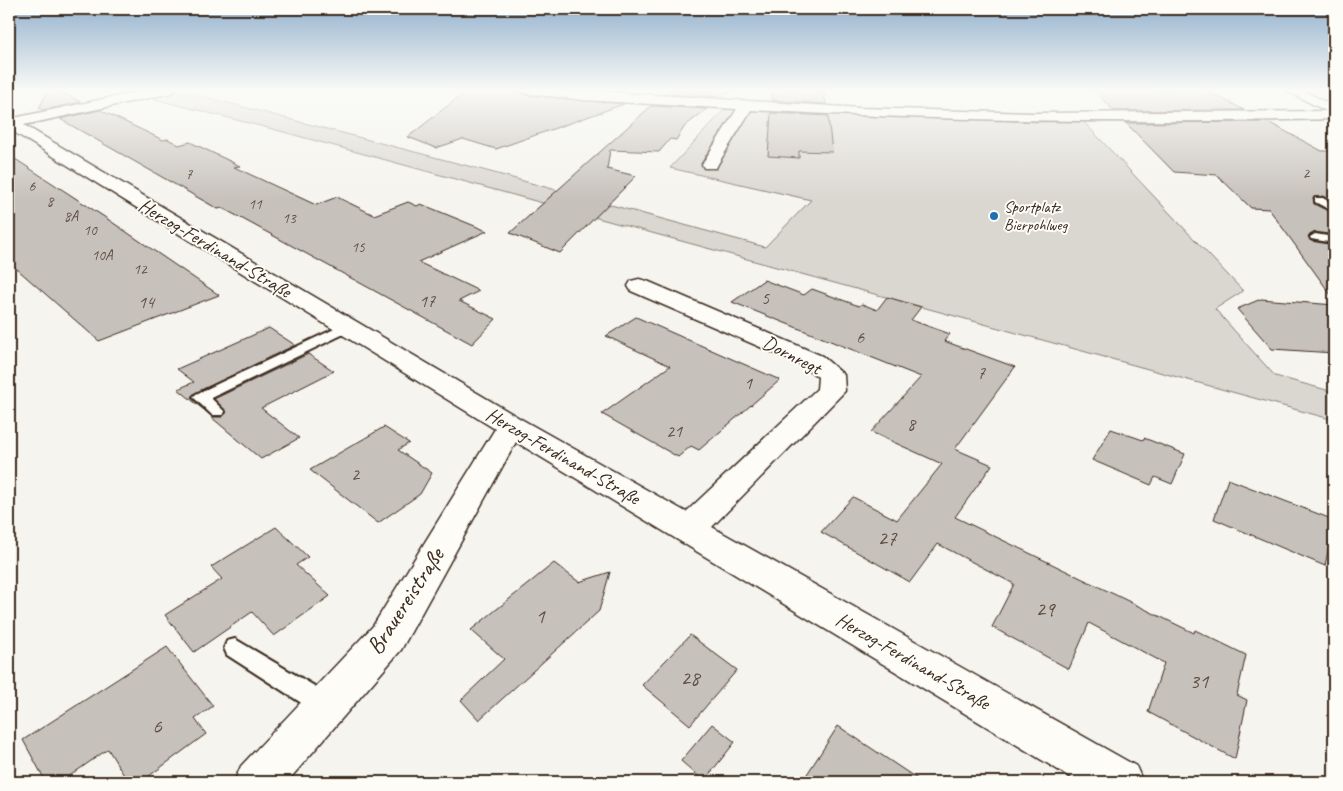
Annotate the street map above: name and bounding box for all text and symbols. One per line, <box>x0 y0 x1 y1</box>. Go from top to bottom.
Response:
house number: 2 <box>1303 164 1311 183</box>
house number: 7 <box>186 165 194 184</box>
house number: 6 <box>29 177 37 196</box>
house number: 8 <box>47 192 55 211</box>
street label: Herzog-Ferdinand-Straße <box>134 193 297 304</box>
house number: 11 <box>248 195 263 214</box>
place label: Sportplatz Bierpohlweg <box>1004 197 1069 235</box>
house number: 8A <box>64 207 80 226</box>
house number: 13 <box>282 209 297 228</box>
marker: Sportplatz Bierpohlweg <box>988 210 1000 222</box>
house number: 10 <box>83 221 98 240</box>
house number: 15 <box>351 238 366 257</box>
house number: 10A <box>91 246 114 265</box>
house number: 12 <box>133 260 148 279</box>
house number: 5 <box>761 287 770 309</box>
house number: 17 <box>419 290 436 312</box>
house number: 14 <box>138 291 156 313</box>
house number: 6 <box>856 326 865 348</box>
street label: Dornregt <box>759 330 828 381</box>
house number: 7 <box>977 362 986 384</box>
house number: 1 <box>744 372 753 394</box>
street label: Herzog-Ferdinand-Straße <box>482 402 646 511</box>
house number: 8 <box>907 413 917 435</box>
house number: 21 <box>666 420 683 442</box>
house number: 2 <box>351 463 361 485</box>
house number: 27 <box>878 525 898 551</box>
street label: Brauereistraße <box>359 540 452 660</box>
house number: 29 <box>1036 596 1056 622</box>
house number: 1 <box>535 603 546 629</box>
street label: Herzog-Ferdinand-Straße <box>832 607 996 716</box>
house number: 28 <box>681 665 702 691</box>
house number: 31 <box>1190 668 1210 694</box>
house number: 6 <box>152 713 162 739</box>

